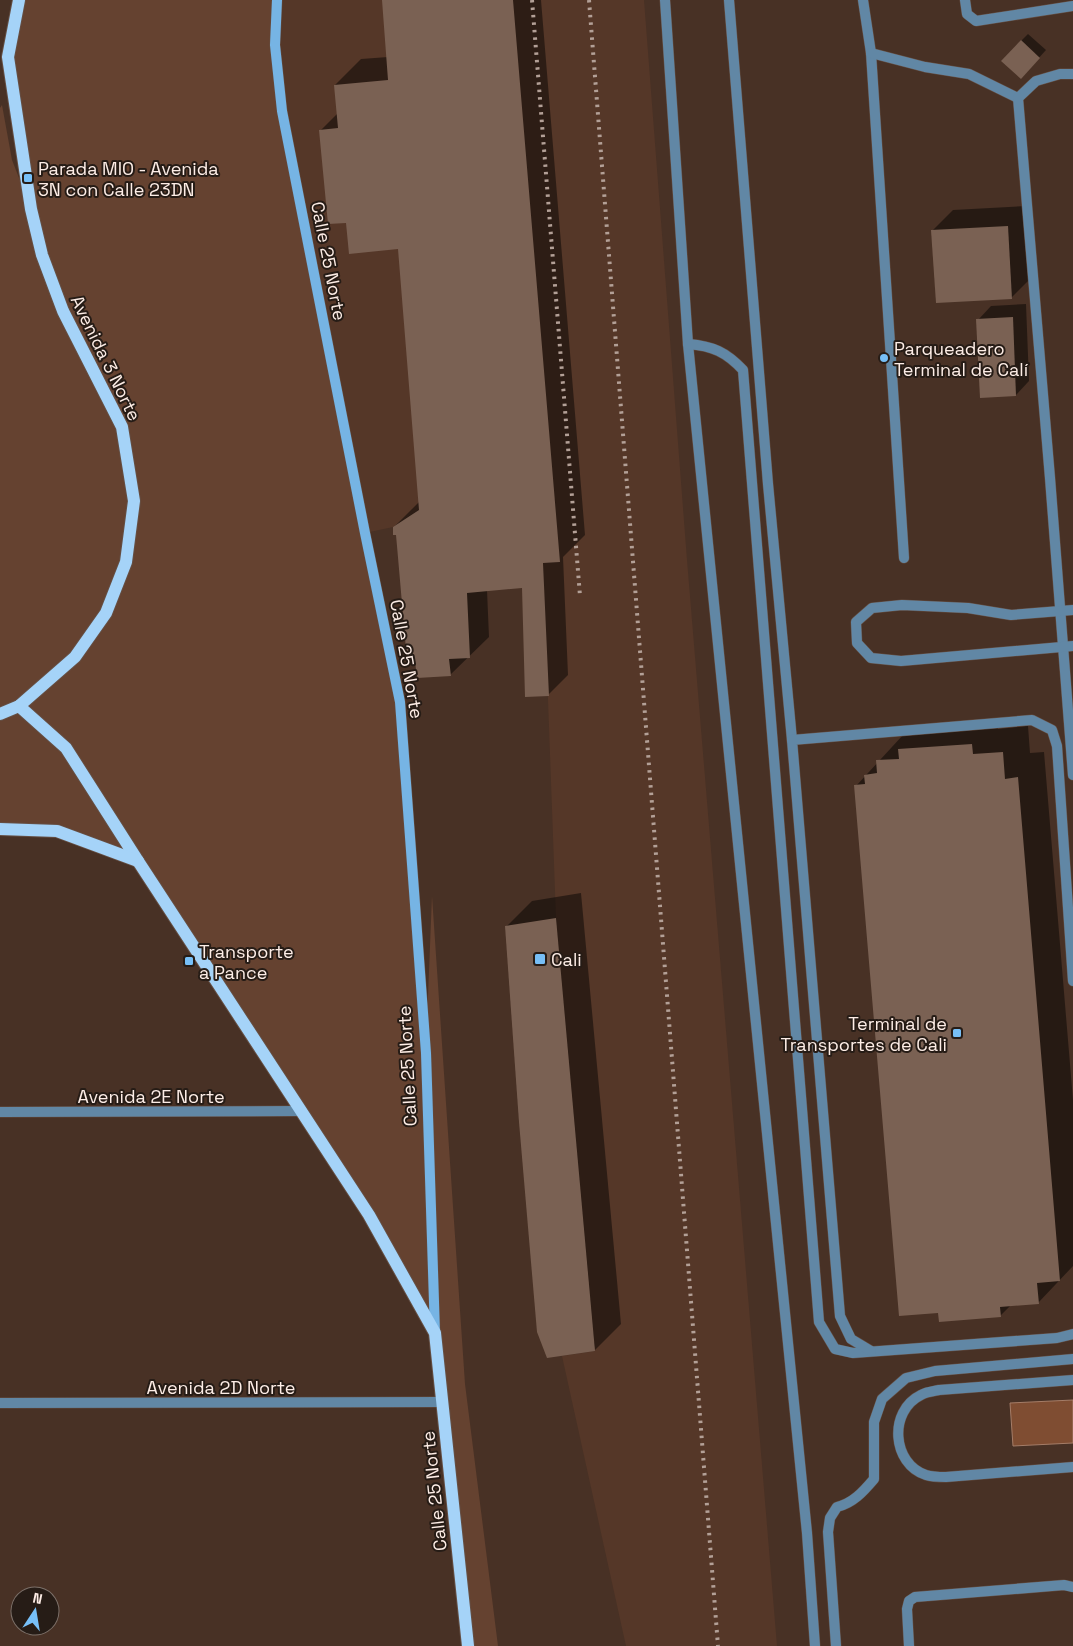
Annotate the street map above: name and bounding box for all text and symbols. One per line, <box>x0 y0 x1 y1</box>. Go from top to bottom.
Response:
place label: Parada MIO - Avenida 3N con Calle 23DN <box>38 157 219 201</box>
marker: Parada MIO - Avenida 3N con Calle 23DN <box>22 172 34 184</box>
street label: Calle 25 Norte <box>306 200 352 322</box>
street label: Avenida 3 Norte <box>66 291 146 425</box>
place label: Parqueadero Terminal de Calí <box>894 337 1029 381</box>
marker: Parqueadero Terminal de Calí <box>878 352 890 364</box>
street label: Calle 25 Norte <box>385 598 429 720</box>
place label: Transporte a Pance <box>199 940 294 984</box>
place label: Cali <box>551 948 582 971</box>
marker: Cali <box>533 952 547 966</box>
marker: Transporte a Pance <box>183 955 195 967</box>
street label: Calle 25 Norte <box>392 1005 422 1127</box>
place label: Terminal de Transportes de Cali <box>781 1012 947 1056</box>
marker: Terminal de Transportes de Cali <box>951 1027 963 1039</box>
street label: Avenida 2E Norte <box>77 1085 225 1108</box>
street label: Avenida 2D Norte <box>147 1376 295 1399</box>
street label: Calle 25 Norte <box>416 1430 452 1552</box>
north arrow <box>10 1586 60 1636</box>
text: N <box>31 1589 44 1608</box>

